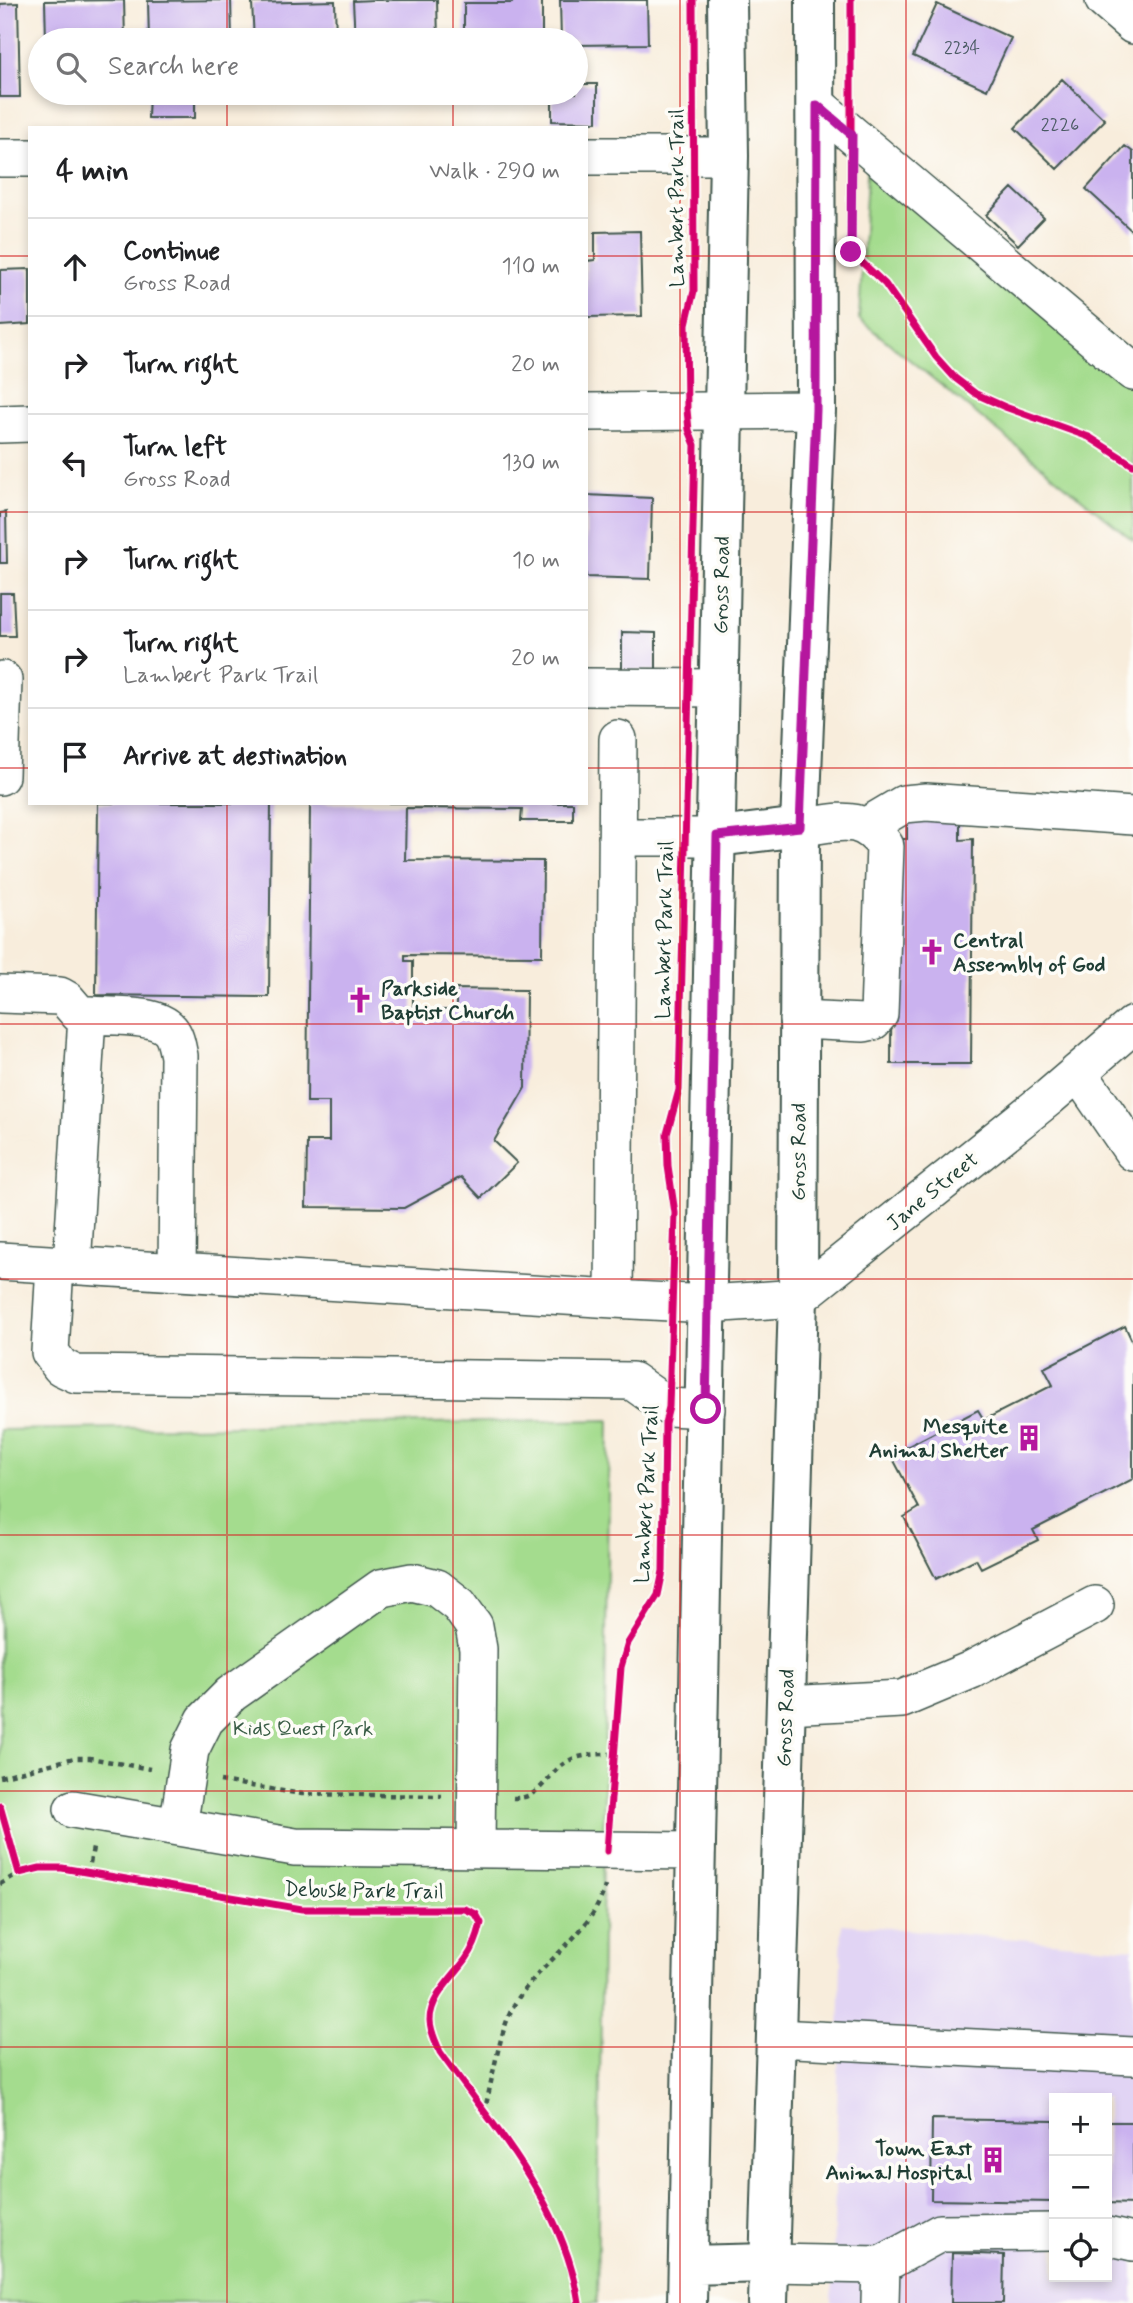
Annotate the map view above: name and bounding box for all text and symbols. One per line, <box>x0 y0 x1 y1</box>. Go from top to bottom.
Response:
search box <box>28 28 588 105</box>
house number: 2234 <box>944 36 980 60</box>
icon: search <box>52 48 90 86</box>
text: Search here <box>108 50 239 84</box>
street label: Lambert Park Trail <box>663 109 691 287</box>
house number: 2226 <box>1041 113 1079 137</box>
text: 4 min <box>56 152 129 191</box>
text: Walk · 290 m <box>429 157 560 187</box>
text: Continue <box>123 235 220 269</box>
route end <box>835 236 866 267</box>
icon: ahead <box>56 248 94 286</box>
text: 110 m <box>501 252 560 282</box>
text: Gross Road <box>123 269 231 299</box>
icon: right <box>56 346 94 384</box>
text: Turn right <box>123 348 239 382</box>
text: 20 m <box>511 350 560 380</box>
text: Turn left <box>123 431 227 465</box>
icon: left <box>56 444 94 482</box>
text: 130 m <box>502 448 560 478</box>
text: Gross Road <box>123 465 231 495</box>
street label: Gross Road <box>707 536 737 634</box>
icon: right <box>56 542 94 580</box>
text: Turn right <box>123 544 239 578</box>
text: 10 m <box>512 546 560 576</box>
text: Turn right <box>123 627 239 661</box>
icon: right <box>56 640 94 678</box>
text: 20 m <box>511 644 560 674</box>
text: Lambert Park Trail <box>123 661 318 691</box>
icon: arrive <box>56 738 94 776</box>
text: Arrive at destination <box>123 740 347 774</box>
street label: Lambert Park Trail <box>649 841 681 1019</box>
place label: Central Assembly of God <box>953 927 1106 979</box>
church icon: Central Assembly of God <box>917 937 947 967</box>
place label: Parkside Baptist Church <box>381 975 515 1027</box>
church icon: Parkside Baptist Church <box>345 985 375 1015</box>
street label: Gross Road <box>785 1103 813 1201</box>
street label: Jane Street <box>881 1146 985 1238</box>
route start <box>690 1393 721 1424</box>
street label: Lambert Park Trail <box>628 1404 666 1584</box>
place label: Mesquite Animal Shelter <box>869 1413 1009 1465</box>
building icon: Mesquite Animal Shelter <box>1014 1423 1044 1453</box>
street label: Gross Road <box>770 1668 802 1768</box>
park label: Kids Quest Park <box>233 1715 373 1743</box>
street label: Debusk Park Trail <box>284 1876 444 1906</box>
map controls <box>1049 2093 1112 2282</box>
button: + <box>1049 2093 1112 2156</box>
place label: Town East Animal Hospital <box>825 2135 972 2187</box>
building icon: Town East Animal Hospital <box>978 2145 1008 2175</box>
button: − <box>1049 2156 1112 2219</box>
button: locate <box>1049 2219 1112 2282</box>

